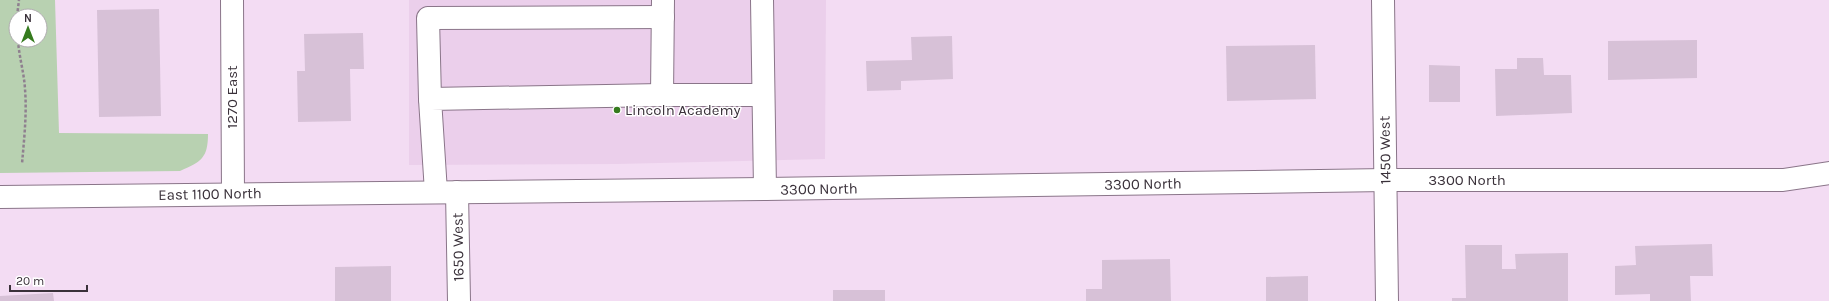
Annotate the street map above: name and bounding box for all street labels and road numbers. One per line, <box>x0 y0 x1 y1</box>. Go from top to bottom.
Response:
street label: 1270 East <box>223 65 241 129</box>
street label: 1450 West <box>1375 115 1395 184</box>
street label: 3300 North <box>1428 171 1506 189</box>
street label: 3300 North <box>1104 174 1182 194</box>
street label: 3300 North <box>780 179 858 199</box>
street label: East 1100 North <box>158 184 262 204</box>
street label: 1650 West <box>448 212 468 281</box>

